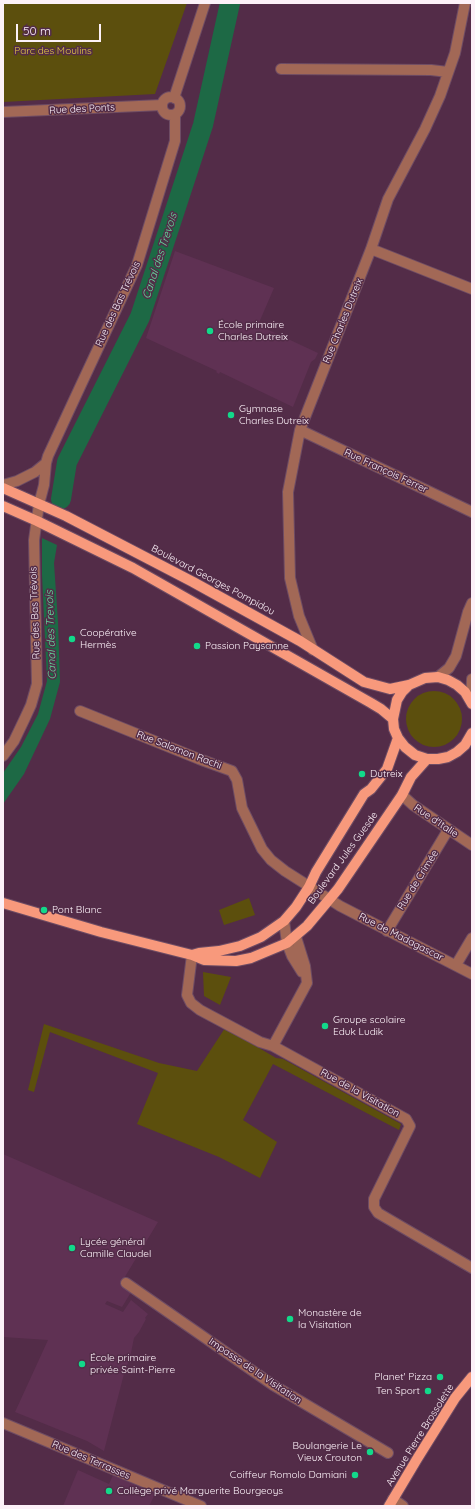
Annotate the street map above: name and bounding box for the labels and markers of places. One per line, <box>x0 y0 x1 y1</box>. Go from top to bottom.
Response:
place label: École primaire Charles Dutreix <box>218 319 288 342</box>
marker: École primaire Charles Dutreix <box>205 326 215 336</box>
place label: Gymnase Charles Dutreix <box>239 403 309 426</box>
marker: Gymnase Charles Dutreix <box>226 410 236 420</box>
place label: Coopérative Hermès <box>80 627 137 650</box>
marker: Coopérative Hermès <box>67 634 77 644</box>
place label: Passion Paysanne <box>205 640 289 652</box>
marker: Passion Paysanne <box>192 641 202 651</box>
place label: Dutreix <box>370 768 403 780</box>
marker: Dutreix <box>357 769 367 779</box>
place label: Pont Blanc <box>52 904 102 916</box>
marker: Pont Blanc <box>39 905 49 915</box>
place label: Groupe scolaire Eduk Ludik <box>333 1014 405 1038</box>
marker: Groupe scolaire Eduk Ludik <box>320 1021 330 1031</box>
place label: Lycée général Camille Claudel <box>80 1236 151 1260</box>
marker: Lycée général Camille Claudel <box>67 1243 77 1253</box>
place label: Monastère de la Visitation <box>298 1307 362 1330</box>
marker: Monastère de la Visitation <box>285 1314 295 1324</box>
place label: École primaire privée Saint-Pierre <box>90 1352 175 1376</box>
marker: École primaire privée Saint-Pierre <box>77 1359 87 1369</box>
place label: Planet' Pizza <box>374 1371 432 1383</box>
marker: Planet' Pizza <box>435 1372 445 1382</box>
place label: Ten Sport <box>376 1385 420 1397</box>
marker: Ten Sport <box>423 1386 433 1396</box>
place label: Boulangerie Le Vieux Crouton <box>293 1440 362 1464</box>
marker: Boulangerie Le Vieux Crouton <box>365 1447 375 1457</box>
place label: Coiffeur Romolo Damiani <box>230 1469 347 1481</box>
marker: Coiffeur Romolo Damiani <box>350 1470 360 1480</box>
place label: Collège privé Marguerite Bourgeoys <box>117 1485 283 1497</box>
marker: Collège privé Marguerite Bourgeoys <box>104 1486 114 1496</box>

